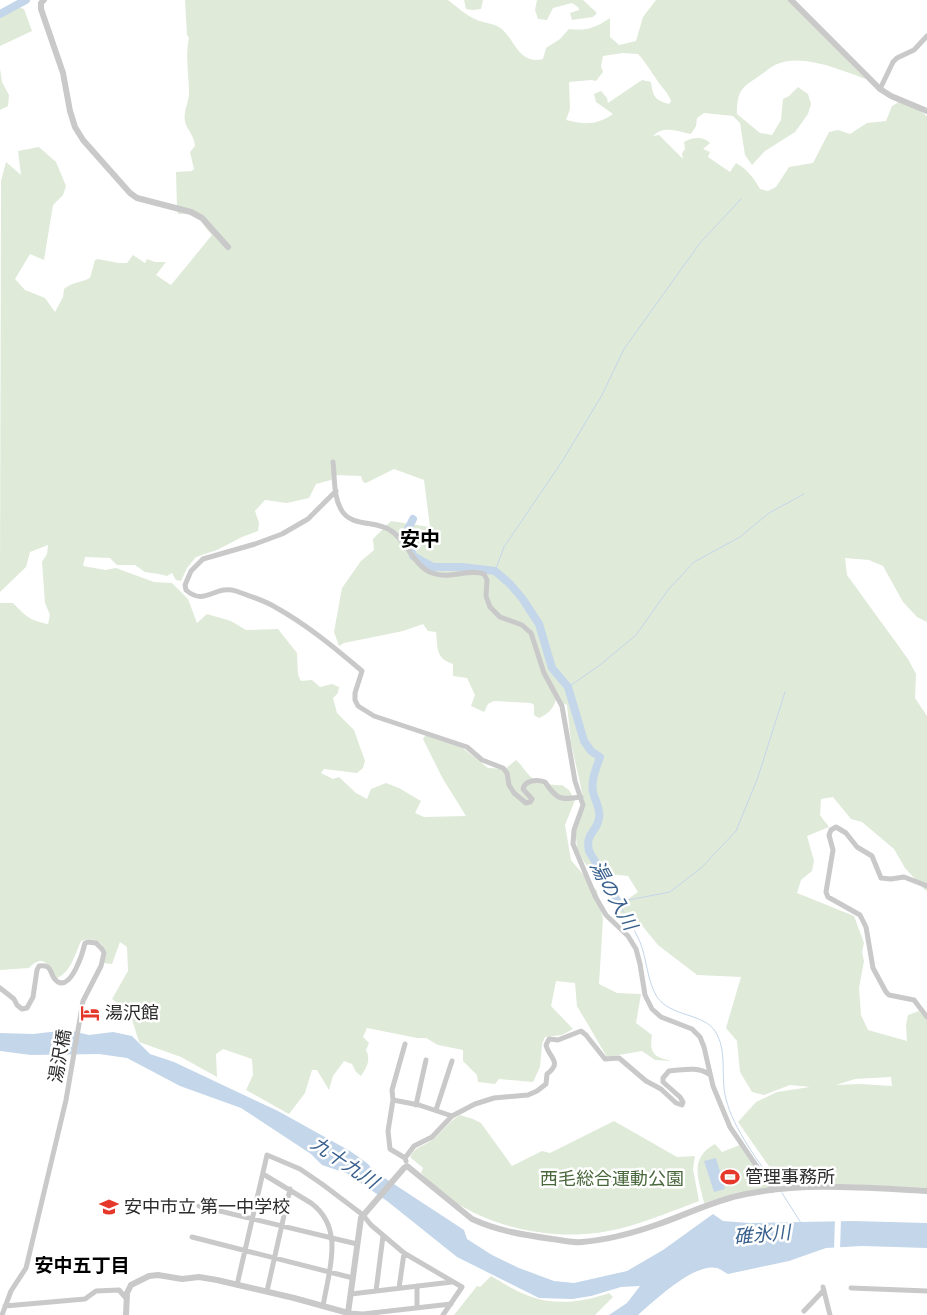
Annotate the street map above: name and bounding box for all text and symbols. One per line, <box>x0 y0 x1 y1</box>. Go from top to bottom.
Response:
district label: 安中 <box>400 525 440 552</box>
water label: 湯の入川 <box>584 855 645 936</box>
place label: 湯沢館 <box>105 1000 159 1025</box>
hotel icon: 湯沢館 <box>79 1002 101 1024</box>
street label: 湯沢橋 <box>43 1027 77 1085</box>
water label: 九十九川 <box>306 1130 385 1195</box>
place label: 管理事務所 <box>745 1164 835 1189</box>
park label: 西毛総合運動公園 <box>540 1166 684 1191</box>
sports icon: 管理事務所 <box>719 1166 741 1188</box>
place label: 安中市立 第一中学校 <box>124 1194 290 1219</box>
school or university icon: 安中市立 第一中学校 <box>98 1196 120 1218</box>
water label: 碓氷川 <box>732 1218 794 1249</box>
district label: 安中五丁目 <box>34 1252 130 1278</box>

